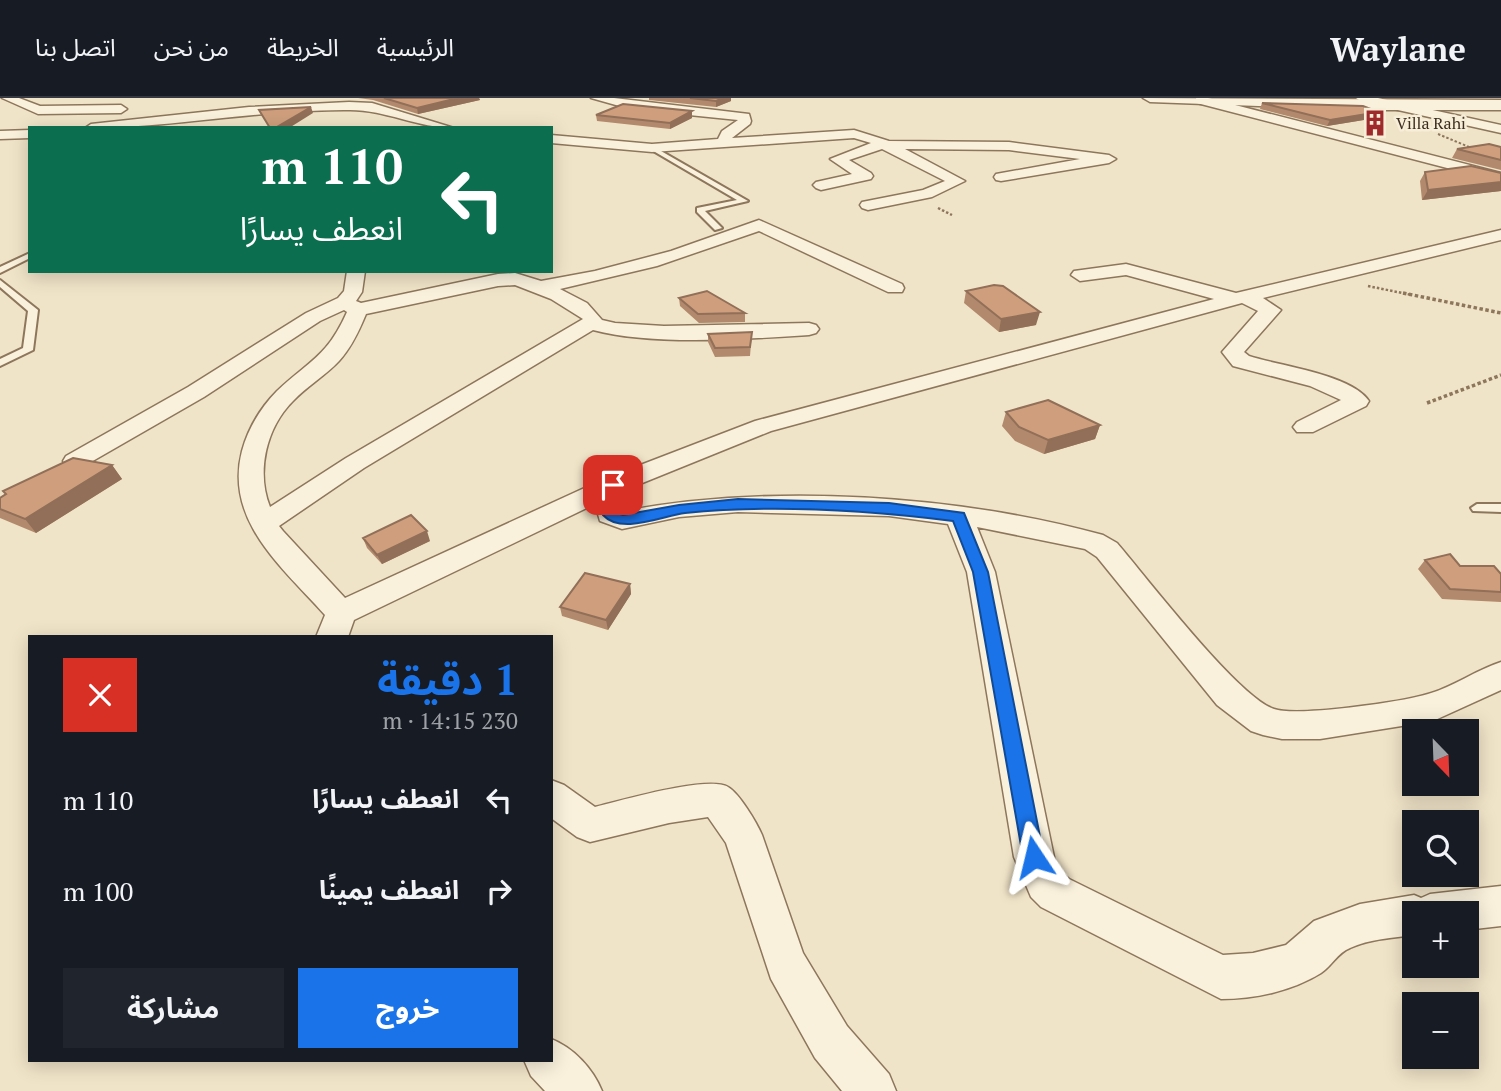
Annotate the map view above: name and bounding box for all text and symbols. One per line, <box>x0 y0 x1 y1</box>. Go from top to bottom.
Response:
text: Waylane <box>1330 27 1466 70</box>
text: اتصل بنا <box>35 31 116 63</box>
text: من نحن <box>154 31 229 63</box>
text: الخريطة <box>267 31 339 63</box>
text: الرئيسية <box>377 31 454 63</box>
building icon: Villa Rahi <box>1360 108 1390 138</box>
place label: Villa Rahi <box>1396 112 1466 134</box>
text: 110 m <box>261 133 403 198</box>
icon: left <box>427 154 518 245</box>
text: انعطف يسارًا <box>240 207 403 249</box>
pin <box>583 455 643 515</box>
icon: arrive <box>594 466 632 504</box>
text: 1 دقيقة <box>377 651 518 707</box>
button: close <box>63 658 137 732</box>
text: 230 m · 14:15 <box>383 705 518 736</box>
north arrow <box>1402 719 1479 796</box>
map controls <box>1402 719 1479 1069</box>
text: انعطف يسارًا <box>312 781 459 815</box>
icon: left <box>480 781 518 819</box>
text: 110 m <box>63 783 133 817</box>
button: search <box>1402 810 1479 887</box>
position arrow <box>997 820 1071 894</box>
text: انعطف يمينًا <box>319 872 459 906</box>
icon: right <box>480 872 518 910</box>
text: 100 m <box>63 874 133 908</box>
button: + <box>1402 901 1479 978</box>
button: مشاركة <box>63 968 284 1048</box>
button: خروج <box>298 968 518 1048</box>
button: − <box>1402 992 1479 1069</box>

